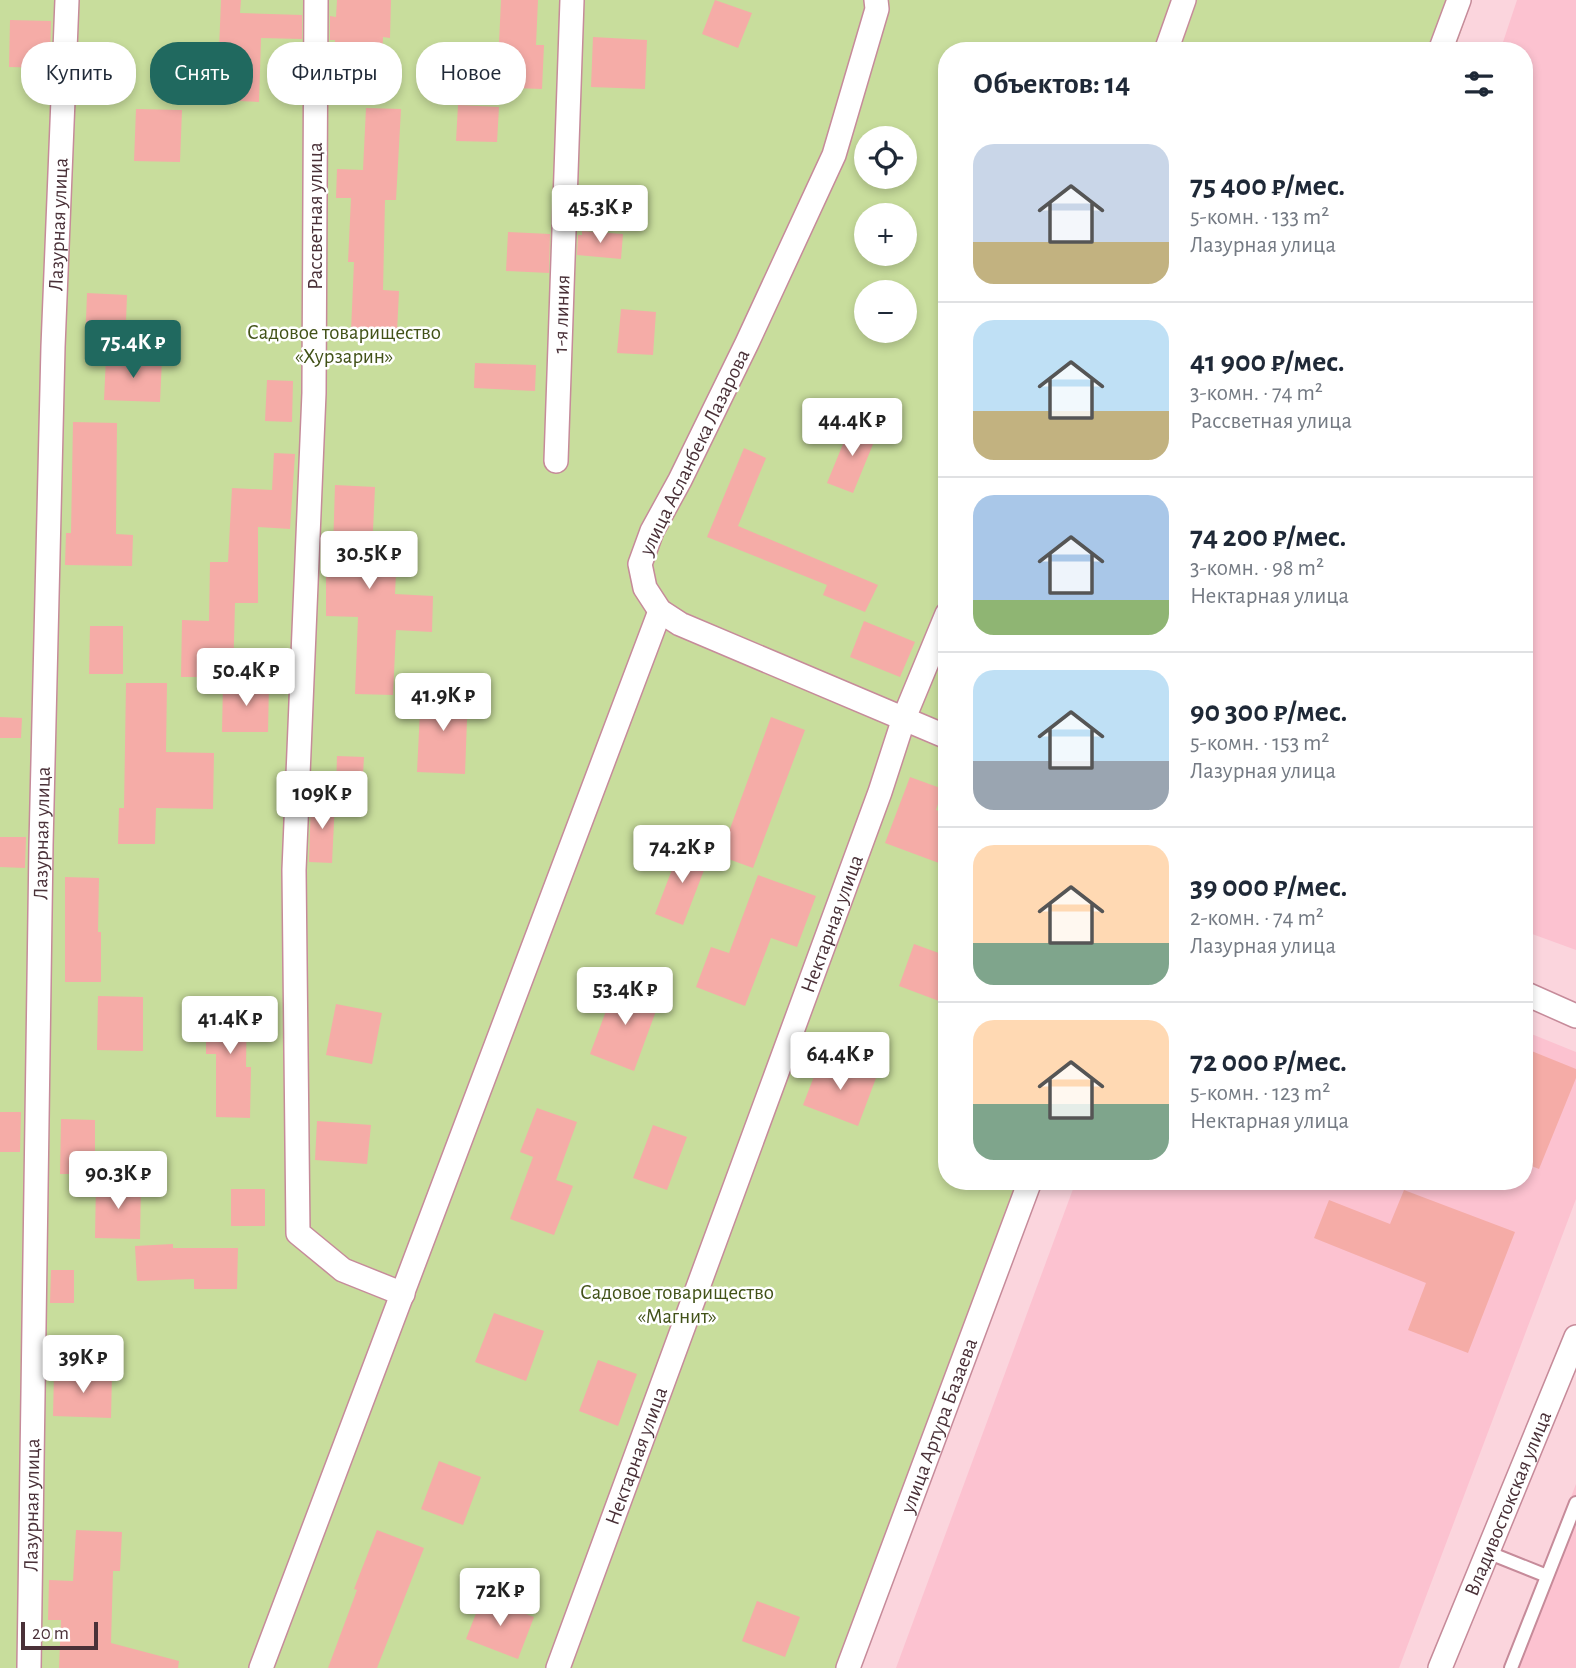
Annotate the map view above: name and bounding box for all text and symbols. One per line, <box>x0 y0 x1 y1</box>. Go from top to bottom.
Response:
chip: Купить <box>21 42 136 105</box>
chip: Снять <box>150 42 253 105</box>
chip: Фильтры <box>267 42 402 105</box>
chip: Новое <box>416 42 526 105</box>
icon: filters <box>1460 65 1498 103</box>
text: Объектов: 14 <box>973 69 1130 99</box>
map controls <box>854 126 917 343</box>
button: locate <box>854 126 917 189</box>
street label: Рассветная улица <box>305 142 326 290</box>
street label: Лазурная улица <box>45 157 72 291</box>
text: 75 400 ₽/мес. <box>1190 171 1345 201</box>
icon: home <box>1029 172 1113 256</box>
pin: 45.3K ₽ <box>535 186 665 245</box>
text: 45.3K ₽ <box>568 196 632 219</box>
button: + <box>854 203 917 266</box>
text: 5-комн. · 133 m² <box>1190 206 1329 229</box>
text: Лазурная улица <box>1190 234 1336 257</box>
street label: 1-я линия <box>550 274 573 354</box>
button: − <box>854 280 917 343</box>
pin: 75.4K ₽ <box>68 320 198 380</box>
park label: Садовое товарищество «Хурзарин» <box>247 322 441 367</box>
text: 75.4K ₽ <box>101 331 165 354</box>
street label: улица Асланбека Лазарова <box>635 346 754 559</box>
text: 41 900 ₽/мес. <box>1190 347 1345 377</box>
icon: home <box>1029 348 1113 432</box>
text: 3-комн. · 74 m² <box>1190 382 1323 405</box>
pin: 44.4K ₽ <box>787 398 917 458</box>
text: 44.4K ₽ <box>818 409 886 432</box>
text: Рассветная улица <box>1190 410 1352 433</box>
text: 74 200 ₽/мес. <box>1190 522 1346 552</box>
icon: home <box>1029 523 1113 607</box>
pin: 30.5K ₽ <box>304 532 434 591</box>
text: 30.5K ₽ <box>337 542 401 565</box>
text: 3-комн. · 98 m² <box>1190 557 1324 580</box>
text: Нектарная улица <box>1190 585 1349 608</box>
pin: 50.4K ₽ <box>181 648 311 708</box>
text: 50.4K ₽ <box>213 659 279 682</box>
pin: 41.9K ₽ <box>378 674 508 733</box>
text: 41.9K ₽ <box>411 684 475 707</box>
text: 90 300 ₽/мес. <box>1190 697 1347 727</box>
icon: home <box>1029 698 1113 782</box>
text: 5-комн. · 153 m² <box>1190 732 1329 755</box>
text: Лазурная улица <box>1190 760 1336 783</box>
street label: Лазурная улица <box>30 766 54 900</box>
pin: 109K ₽ <box>265 772 379 831</box>
text: 109K ₽ <box>292 782 352 805</box>
pin: 74.2K ₽ <box>617 826 747 885</box>
text: 74.2K ₽ <box>649 836 715 859</box>
street label: Нектарная улица <box>797 852 867 996</box>
text: 39 000 ₽/мес. <box>1190 872 1347 902</box>
icon: home <box>1029 873 1113 957</box>
text: 2-комн. · 74 m² <box>1190 907 1324 930</box>
text: Лазурная улица <box>1190 935 1336 958</box>
pin: 53.4K ₽ <box>560 968 690 1027</box>
text: 53.4K ₽ <box>593 978 657 1001</box>
pin: 41.4K ₽ <box>165 996 295 1056</box>
text: 41.4K ₽ <box>198 1007 262 1030</box>
pin: 64.4K ₽ <box>775 1032 905 1092</box>
text: 64.4K ₽ <box>806 1043 874 1066</box>
text: 72 000 ₽/мес. <box>1190 1047 1347 1077</box>
icon: home <box>1029 1048 1113 1132</box>
text: 5-комн. · 123 m² <box>1190 1082 1330 1105</box>
text: Нектарная улица <box>1190 1110 1349 1133</box>
pin: 90.3K ₽ <box>53 1152 183 1211</box>
text: 90.3K ₽ <box>85 1162 151 1185</box>
park label: Садовое товарищество «Магнит» <box>580 1282 774 1327</box>
street label: улица Артура Базаева <box>897 1335 981 1517</box>
pin: 39K ₽ <box>34 1336 132 1395</box>
text: 39K ₽ <box>59 1346 107 1369</box>
street label: Нектарная улица <box>602 1384 672 1528</box>
street label: Владивостокская улица <box>1461 1408 1556 1599</box>
street label: Лазурная улица <box>20 1438 43 1572</box>
pin: 72K ₽ <box>451 1568 549 1628</box>
text: 72K ₽ <box>476 1579 524 1602</box>
scale bar <box>21 1619 98 1651</box>
text: 20 m <box>32 1624 69 1643</box>

